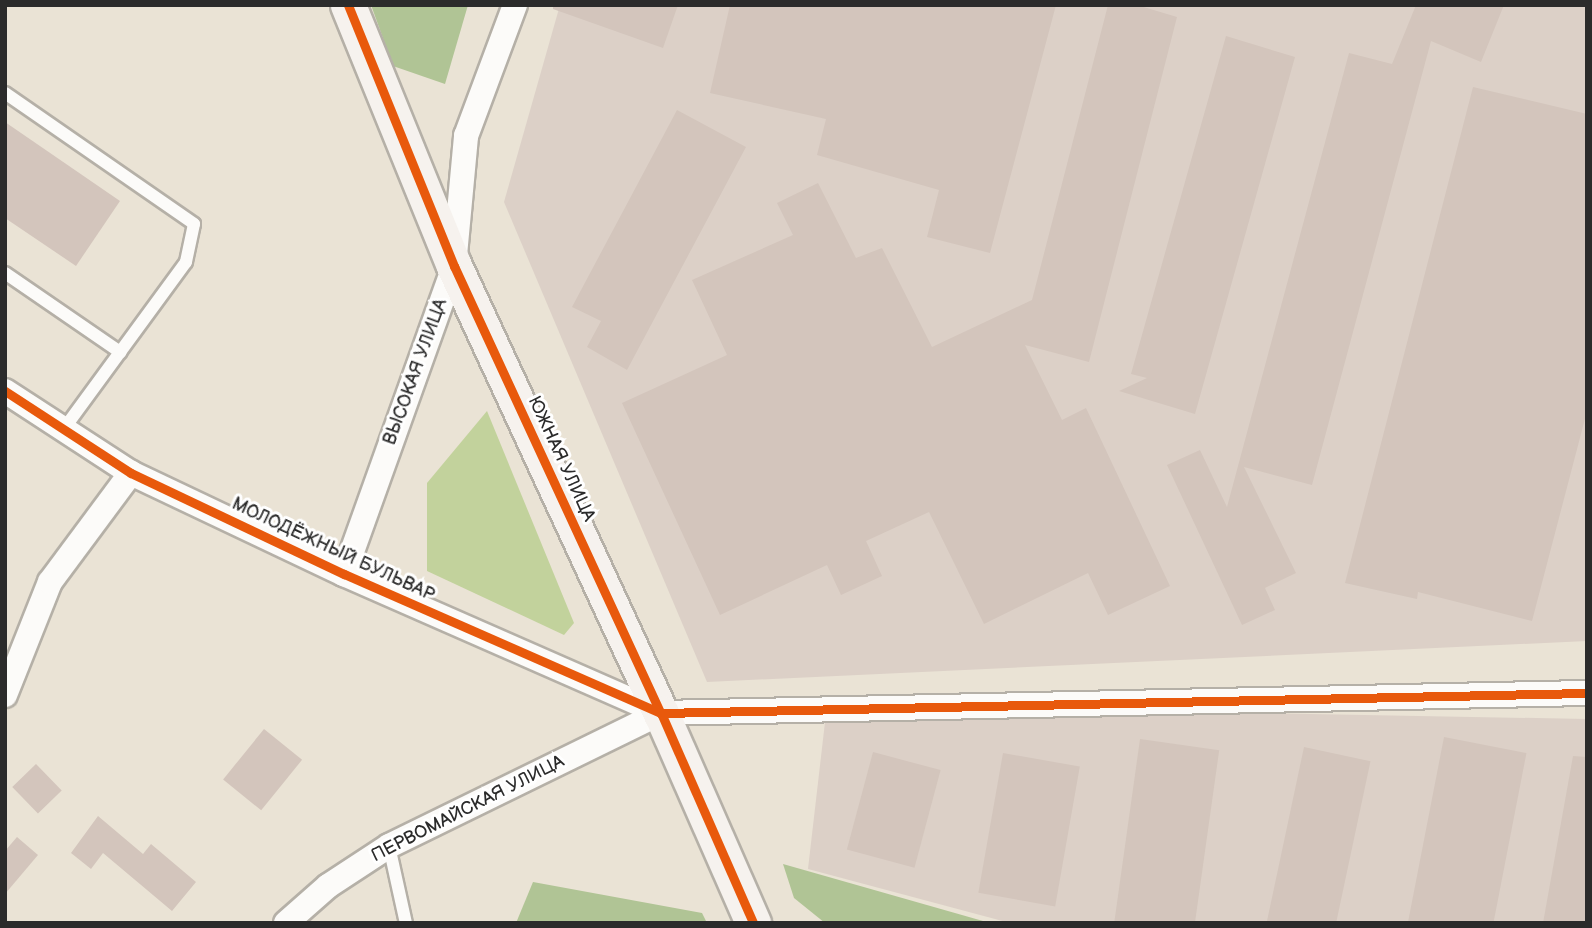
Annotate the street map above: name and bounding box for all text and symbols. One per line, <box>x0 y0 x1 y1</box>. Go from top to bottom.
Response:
street label: ВЫСОКАЯ УЛИЦА <box>380 296 452 448</box>
street label: ЮЖНАЯ УЛИЦА <box>523 393 599 525</box>
street label: МОЛОДЁЖНЫЙ БУЛЬВАР <box>228 493 438 607</box>
street label: ПЕРВОМАЙСКАЯ УЛИЦА <box>368 751 568 867</box>

